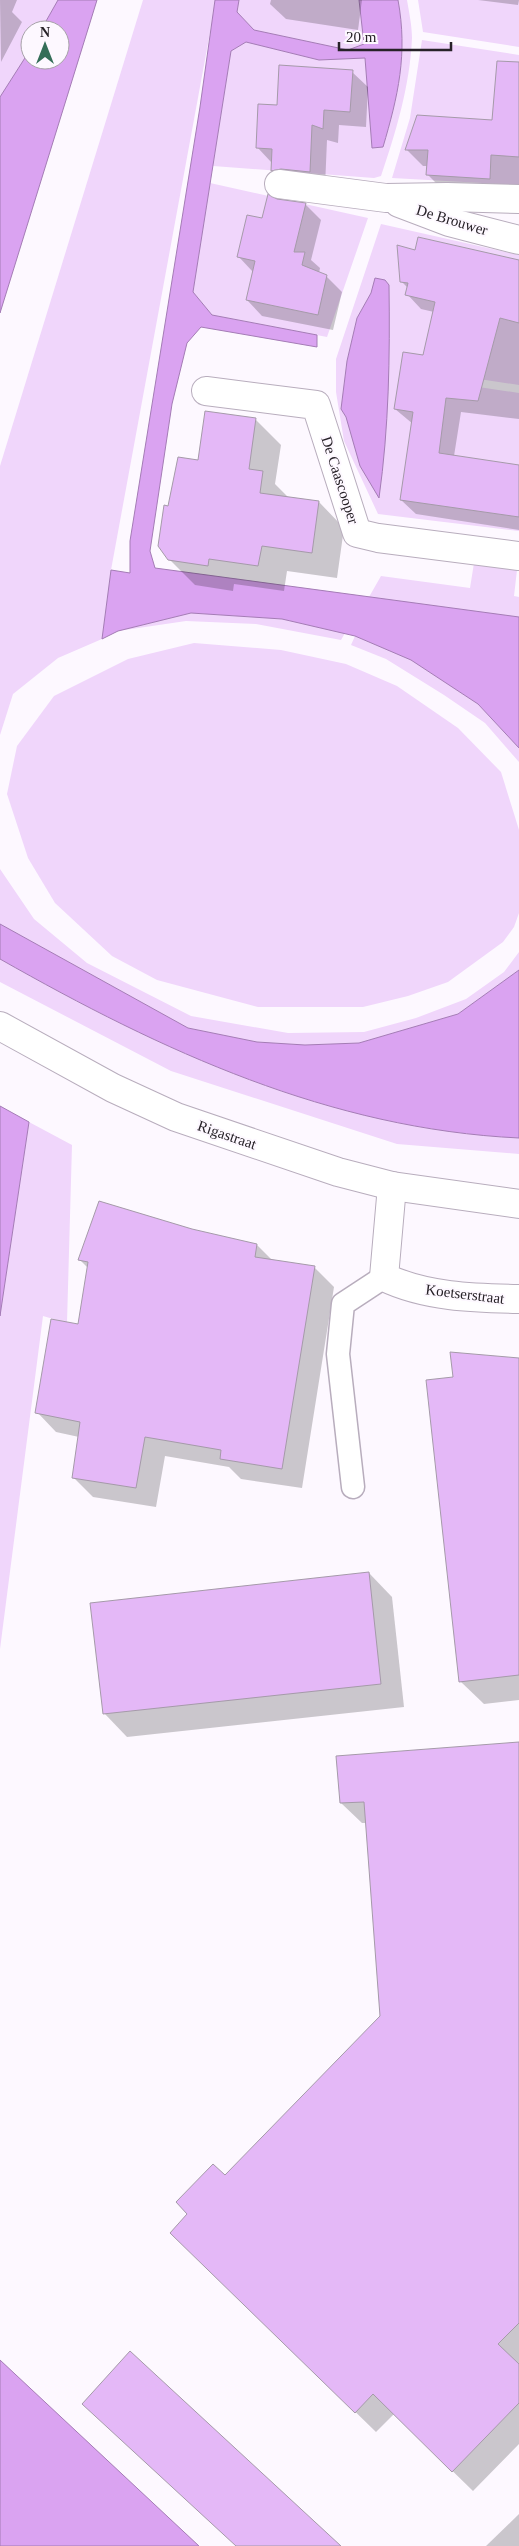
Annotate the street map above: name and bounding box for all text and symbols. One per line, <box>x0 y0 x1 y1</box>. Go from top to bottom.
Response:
north arrow <box>20 20 70 70</box>
scale bar <box>339 20 452 52</box>
text: N <box>40 25 50 40</box>
text: 20 m <box>346 29 377 45</box>
street label: De Brouwer <box>414 202 490 238</box>
street label: De Caascooper <box>318 434 362 526</box>
street label: Rigastraat <box>196 1118 259 1153</box>
street label: Koetserstraat <box>425 1281 506 1307</box>

